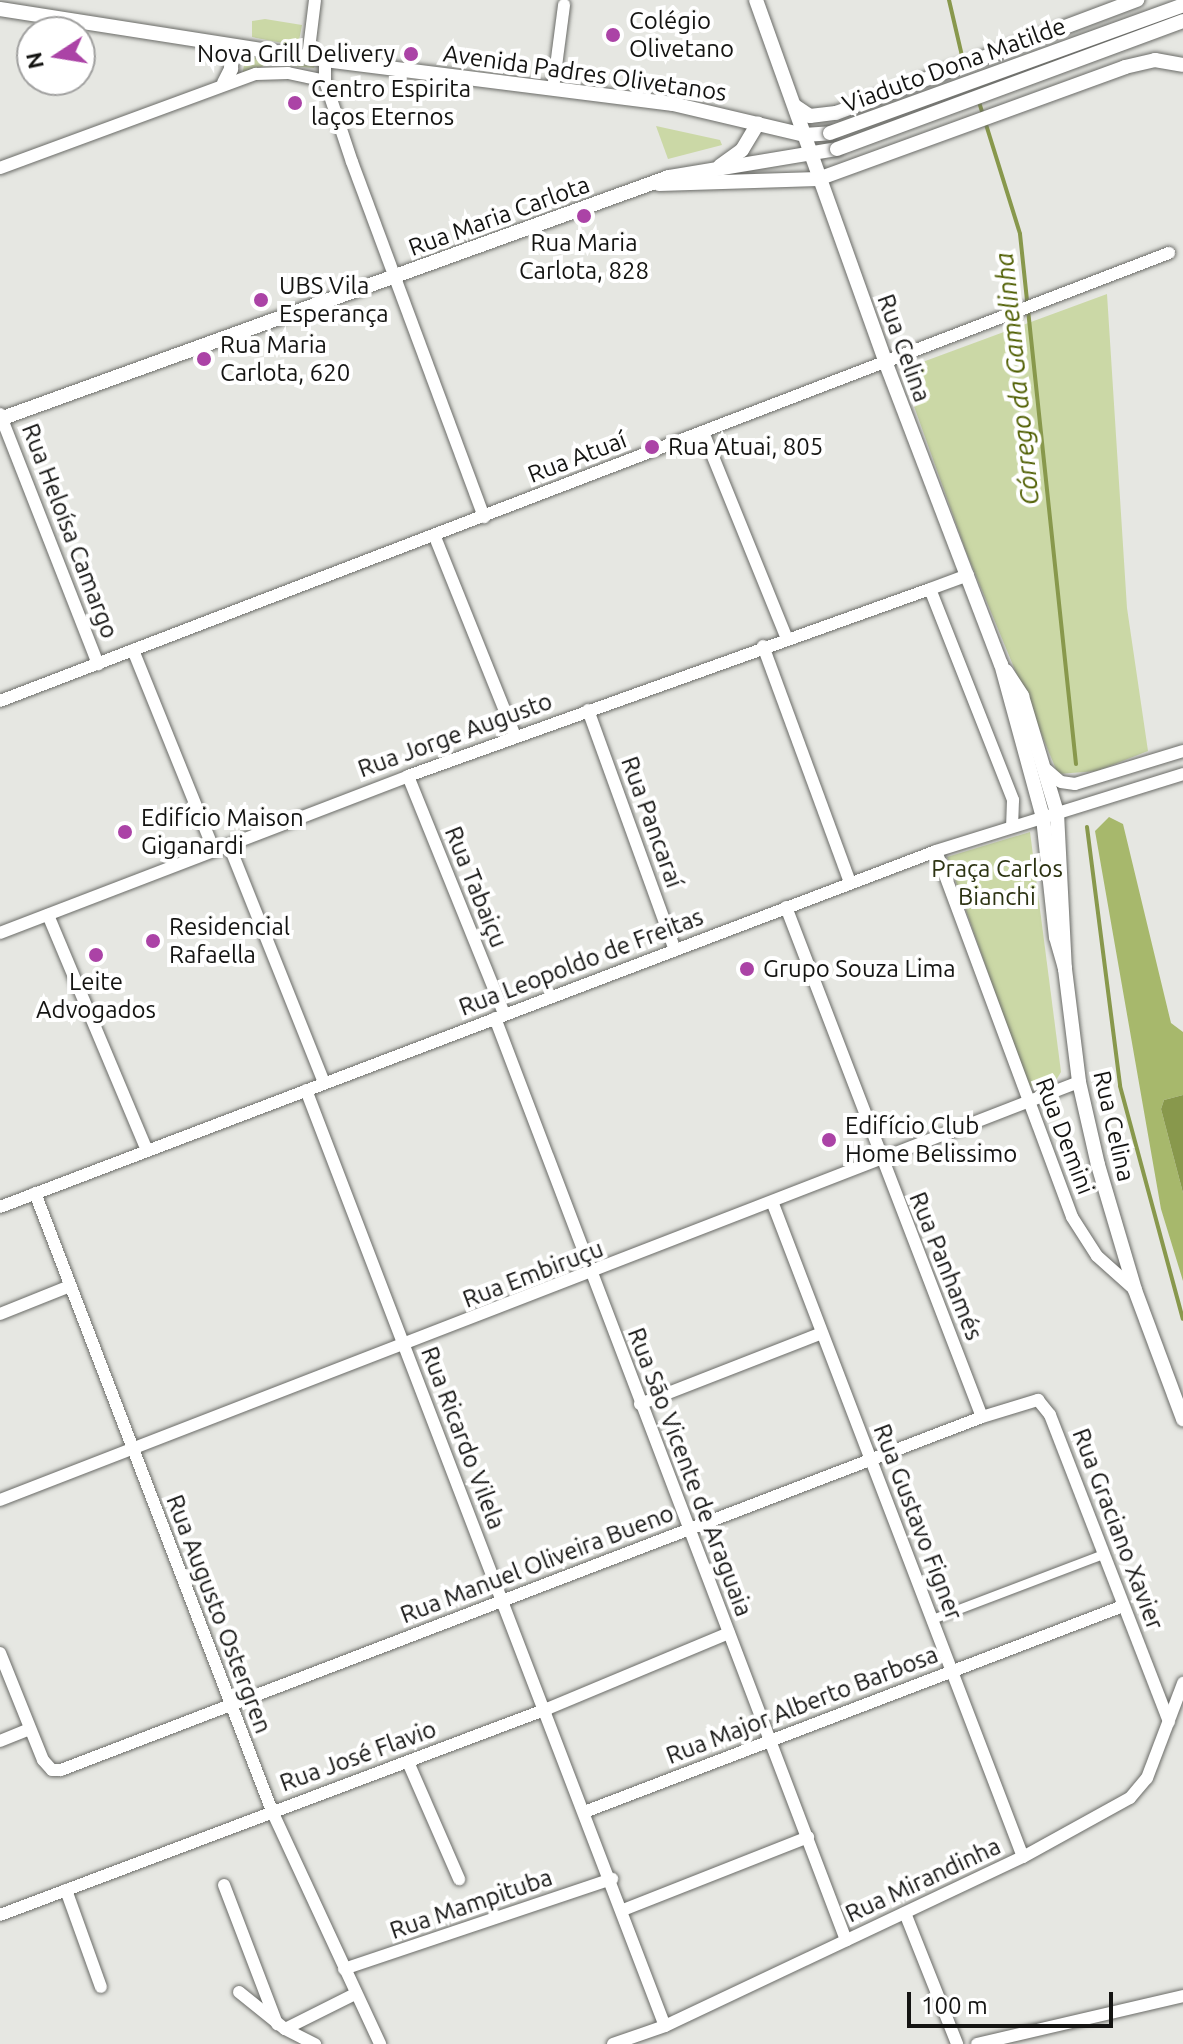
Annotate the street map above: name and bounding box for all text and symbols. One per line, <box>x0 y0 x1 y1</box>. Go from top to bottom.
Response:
place label: Colégio Olivetano <box>629 7 734 63</box>
street label: Viaduto Dona Matilde <box>838 11 1070 119</box>
north arrow <box>16 16 96 96</box>
marker: Colégio Olivetano <box>604 26 622 44</box>
street label: Avenida Padres Olivetanos <box>441 39 729 107</box>
place label: Nova Grill Delivery <box>197 40 395 68</box>
marker: Nova Grill Delivery <box>402 45 420 63</box>
text: N <box>20 50 48 71</box>
place label: Centro Espirita laços Eternos <box>311 75 471 131</box>
marker: Centro Espirita laços Eternos <box>286 94 304 112</box>
street label: Rua Maria Carlota <box>404 170 594 262</box>
marker: Rua Maria Carlota, 828 <box>575 207 593 225</box>
place label: Rua Maria Carlota, 828 <box>519 229 649 285</box>
water label: Córrego da Gamelinha <box>988 251 1046 507</box>
place label: UBS Vila Esperança <box>279 272 389 328</box>
marker: UBS Vila Esperança <box>250 289 272 311</box>
street label: Rua Celina <box>871 290 937 406</box>
place label: Rua Maria Carlota, 620 <box>220 331 350 387</box>
marker: Rua Maria Carlota, 620 <box>195 350 213 368</box>
street label: Rua Heloísa Camargo <box>16 419 124 643</box>
street label: Rua Atuaí <box>524 425 630 489</box>
place label: Rua Atuai, 805 <box>668 433 823 461</box>
marker: Rua Atuai, 805 <box>643 438 661 456</box>
street label: Rua Jorge Augusto <box>354 686 556 784</box>
street label: Rua Pancaraí <box>615 753 689 891</box>
place label: Edifício Maison Giganardi <box>141 804 304 860</box>
street label: Rua Tabaiçu <box>439 822 513 952</box>
marker: Edifício Maison Giganardi <box>116 823 134 841</box>
park label: Praça Carlos Bianchi <box>931 855 1063 911</box>
street label: Rua Leopoldo de Freitas <box>455 902 707 1022</box>
place label: Residencial Rafaella <box>169 913 290 969</box>
marker: Residencial Rafaella <box>144 932 162 950</box>
marker: Leite Advogados <box>87 946 105 964</box>
place label: Grupo Souza Lima <box>763 955 956 983</box>
marker: Grupo Souza Lima <box>738 960 756 978</box>
place label: Leite Advogados <box>36 968 156 1024</box>
street label: Rua Celina <box>1087 1068 1141 1184</box>
street label: Rua Demini <box>1030 1074 1100 1198</box>
place label: Edifício Club Home Belissimo <box>845 1112 1017 1168</box>
marker: Edifício Club Home Belissimo <box>820 1131 838 1149</box>
street label: Rua Panhamés <box>903 1188 989 1344</box>
street label: Rua Embiruçu <box>459 1234 607 1314</box>
street label: Rua São Vicente de Araguaia <box>622 1324 758 1620</box>
street label: Rua Ricardo Vilela <box>415 1343 511 1533</box>
street label: Rua Gustavo Figner <box>867 1420 969 1624</box>
street label: Rua Graciano Xavier <box>1066 1424 1170 1634</box>
street label: Rua Augusto Ostergren <box>160 1491 278 1737</box>
street label: Rua Manuel Oliveira Bueno <box>396 1499 678 1629</box>
street label: Rua Major Alberto Barbosa <box>662 1640 942 1770</box>
street label: Rua José Flavio <box>276 1714 440 1798</box>
street label: Rua Mirandinha <box>841 1831 1005 1929</box>
street label: Rua Mampituba <box>386 1863 556 1945</box>
scale bar <box>911 1976 1117 2026</box>
text: 100 m <box>921 1992 988 2019</box>

